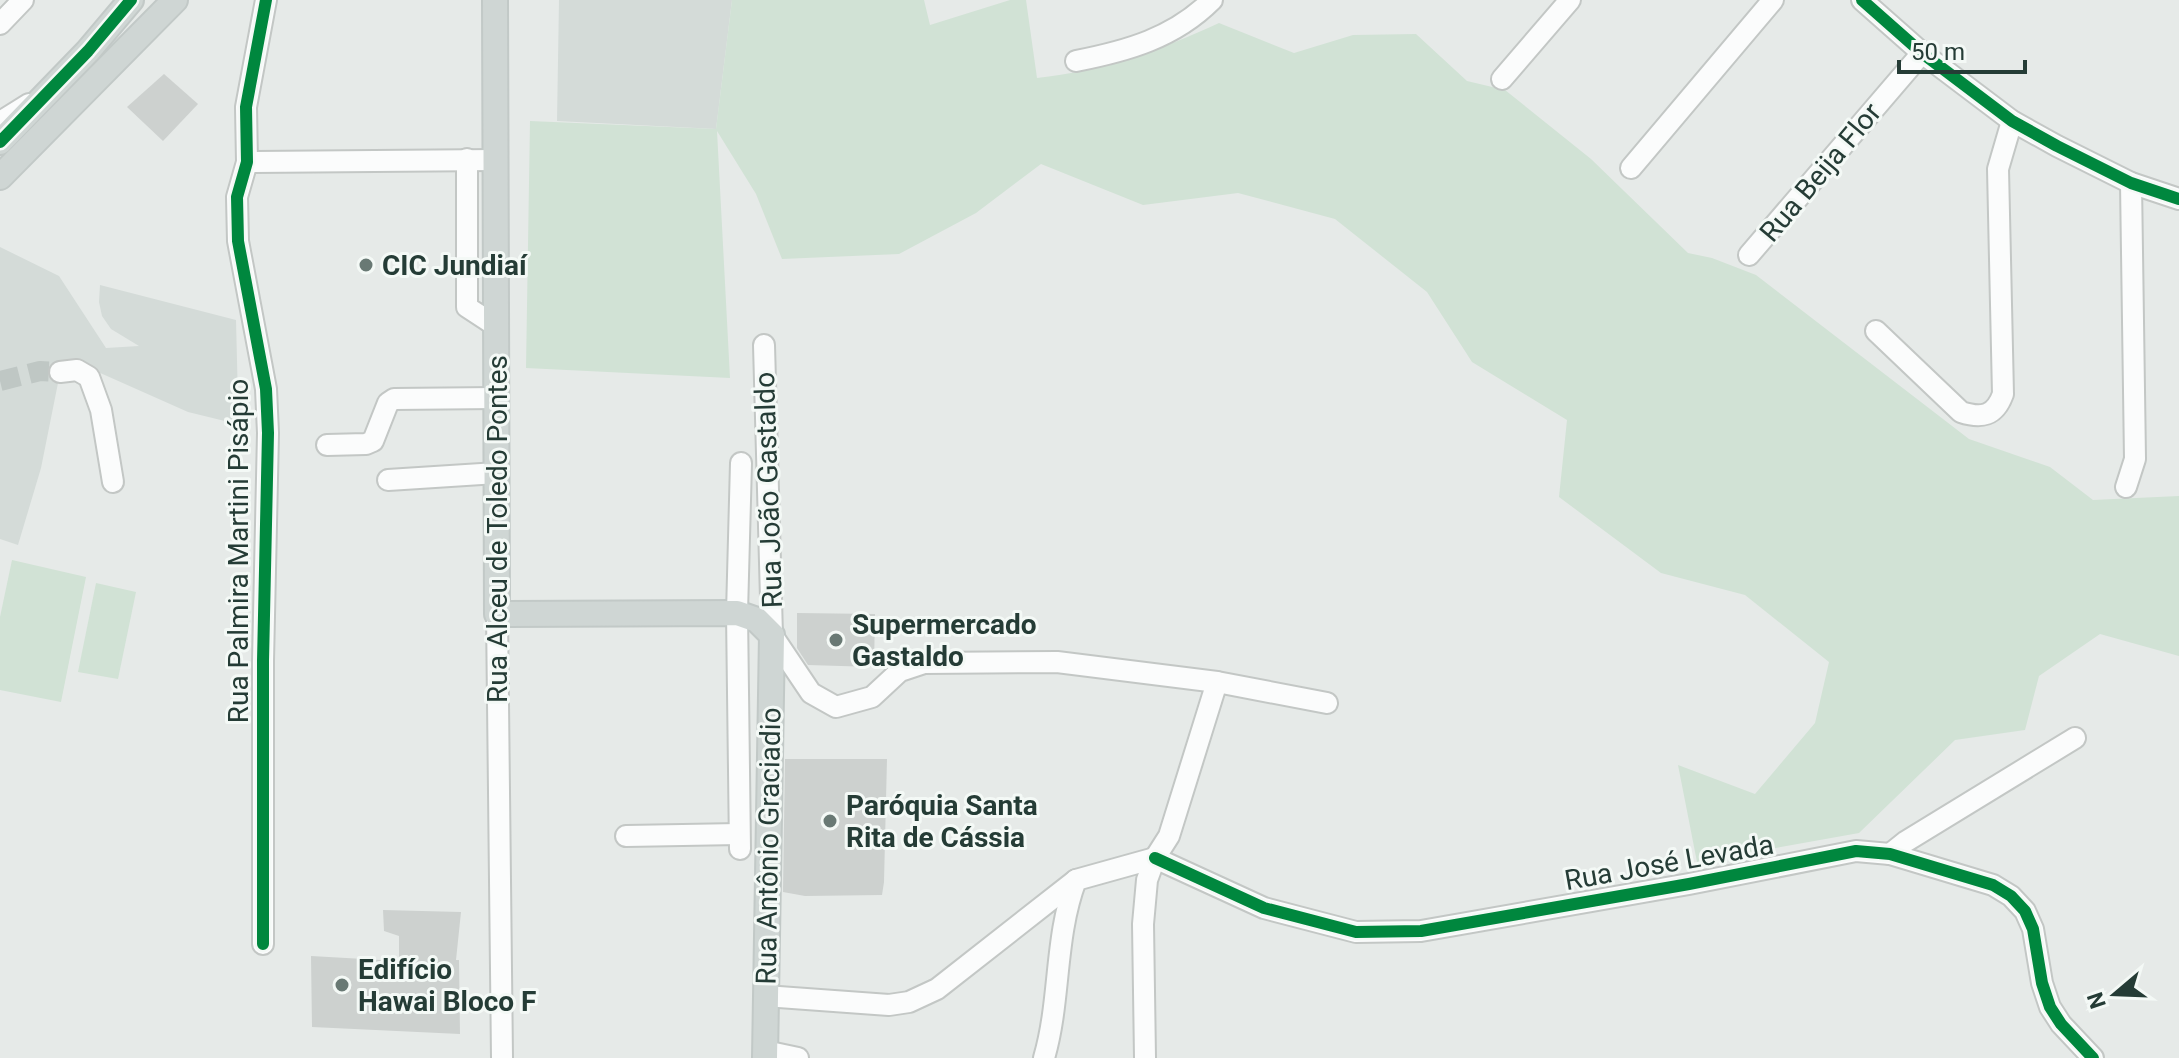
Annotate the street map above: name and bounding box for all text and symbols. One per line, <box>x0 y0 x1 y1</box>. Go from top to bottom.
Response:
scale bar <box>1899 24 2025 74</box>
text: 50 m <box>1911 38 1965 66</box>
street label: Rua Beija Flor <box>1753 96 1888 248</box>
place label: CIC Jundiaí <box>382 249 528 282</box>
marker: CIC Jundiaí <box>357 256 375 274</box>
street label: Rua Alceu de Toledo Pontes <box>481 355 514 703</box>
street label: Rua João Gastaldo <box>748 371 789 609</box>
street label: Rua Palmira Martini Pisápio <box>222 379 255 723</box>
place label: Supermercado Gastaldo <box>852 608 1037 673</box>
marker: Supermercado Gastaldo <box>827 631 845 649</box>
street label: Rua Antônio Graciadio <box>750 707 787 985</box>
place label: Paróquia Santa Rita de Cássia <box>846 789 1038 854</box>
marker: Paróquia Santa Rita de Cássia <box>821 812 839 830</box>
street label: Rua José Levada <box>1562 828 1776 897</box>
place label: Edifício Hawai Bloco F <box>358 953 536 1018</box>
north arrow <box>2075 954 2155 1034</box>
marker: Edifício Hawai Bloco F <box>333 976 351 994</box>
text: N <box>2082 989 2111 1012</box>

